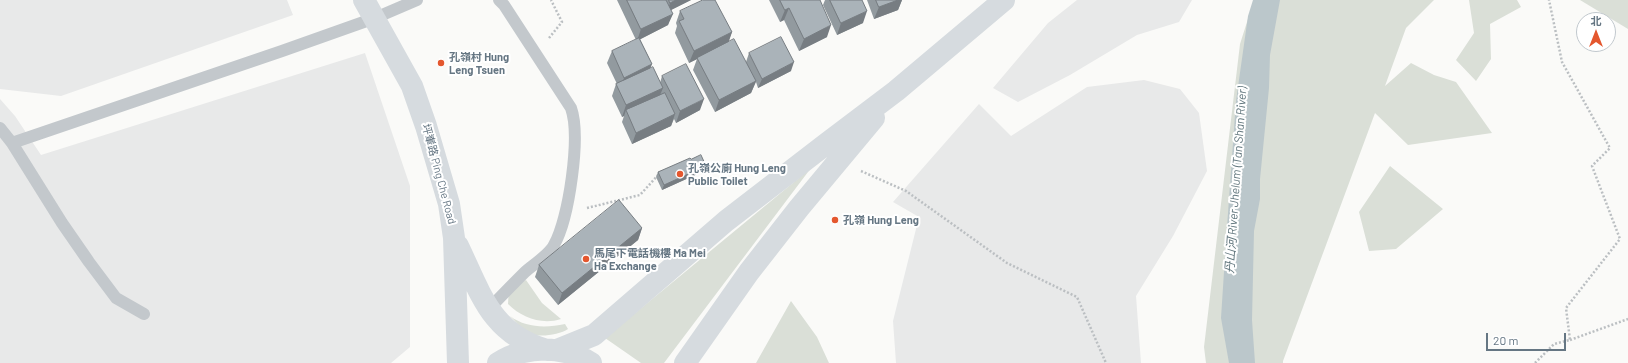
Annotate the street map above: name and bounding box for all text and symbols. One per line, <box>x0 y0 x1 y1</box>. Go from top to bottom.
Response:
north arrow <box>1576 12 1616 52</box>
text: 北 <box>1591 14 1602 27</box>
place label: 孔嶺村 Hung Leng Tsuen <box>449 50 509 76</box>
marker: 孔嶺村 Hung Leng Tsuen <box>436 58 446 68</box>
water label: 丹山河 River Jhelum (Tan Shan River) <box>1222 86 1250 274</box>
street label: 坪輋路 Ping Che Road <box>419 122 459 226</box>
place label: 孔嶺公廁 Hung Leng Public Toilet <box>688 161 786 187</box>
marker: 孔嶺公廁 Hung Leng Public Toilet <box>675 169 685 179</box>
place label: 孔嶺 Hung Leng <box>843 213 919 227</box>
marker: 孔嶺 Hung Leng <box>830 215 840 225</box>
place label: 馬尾下電話機樓 Ma Mei Ha Exchange <box>594 246 706 272</box>
marker: 馬尾下電話機樓 Ma Mei Ha Exchange <box>581 254 591 264</box>
scale bar <box>1488 325 1568 351</box>
text: 20 m <box>1493 333 1519 347</box>

